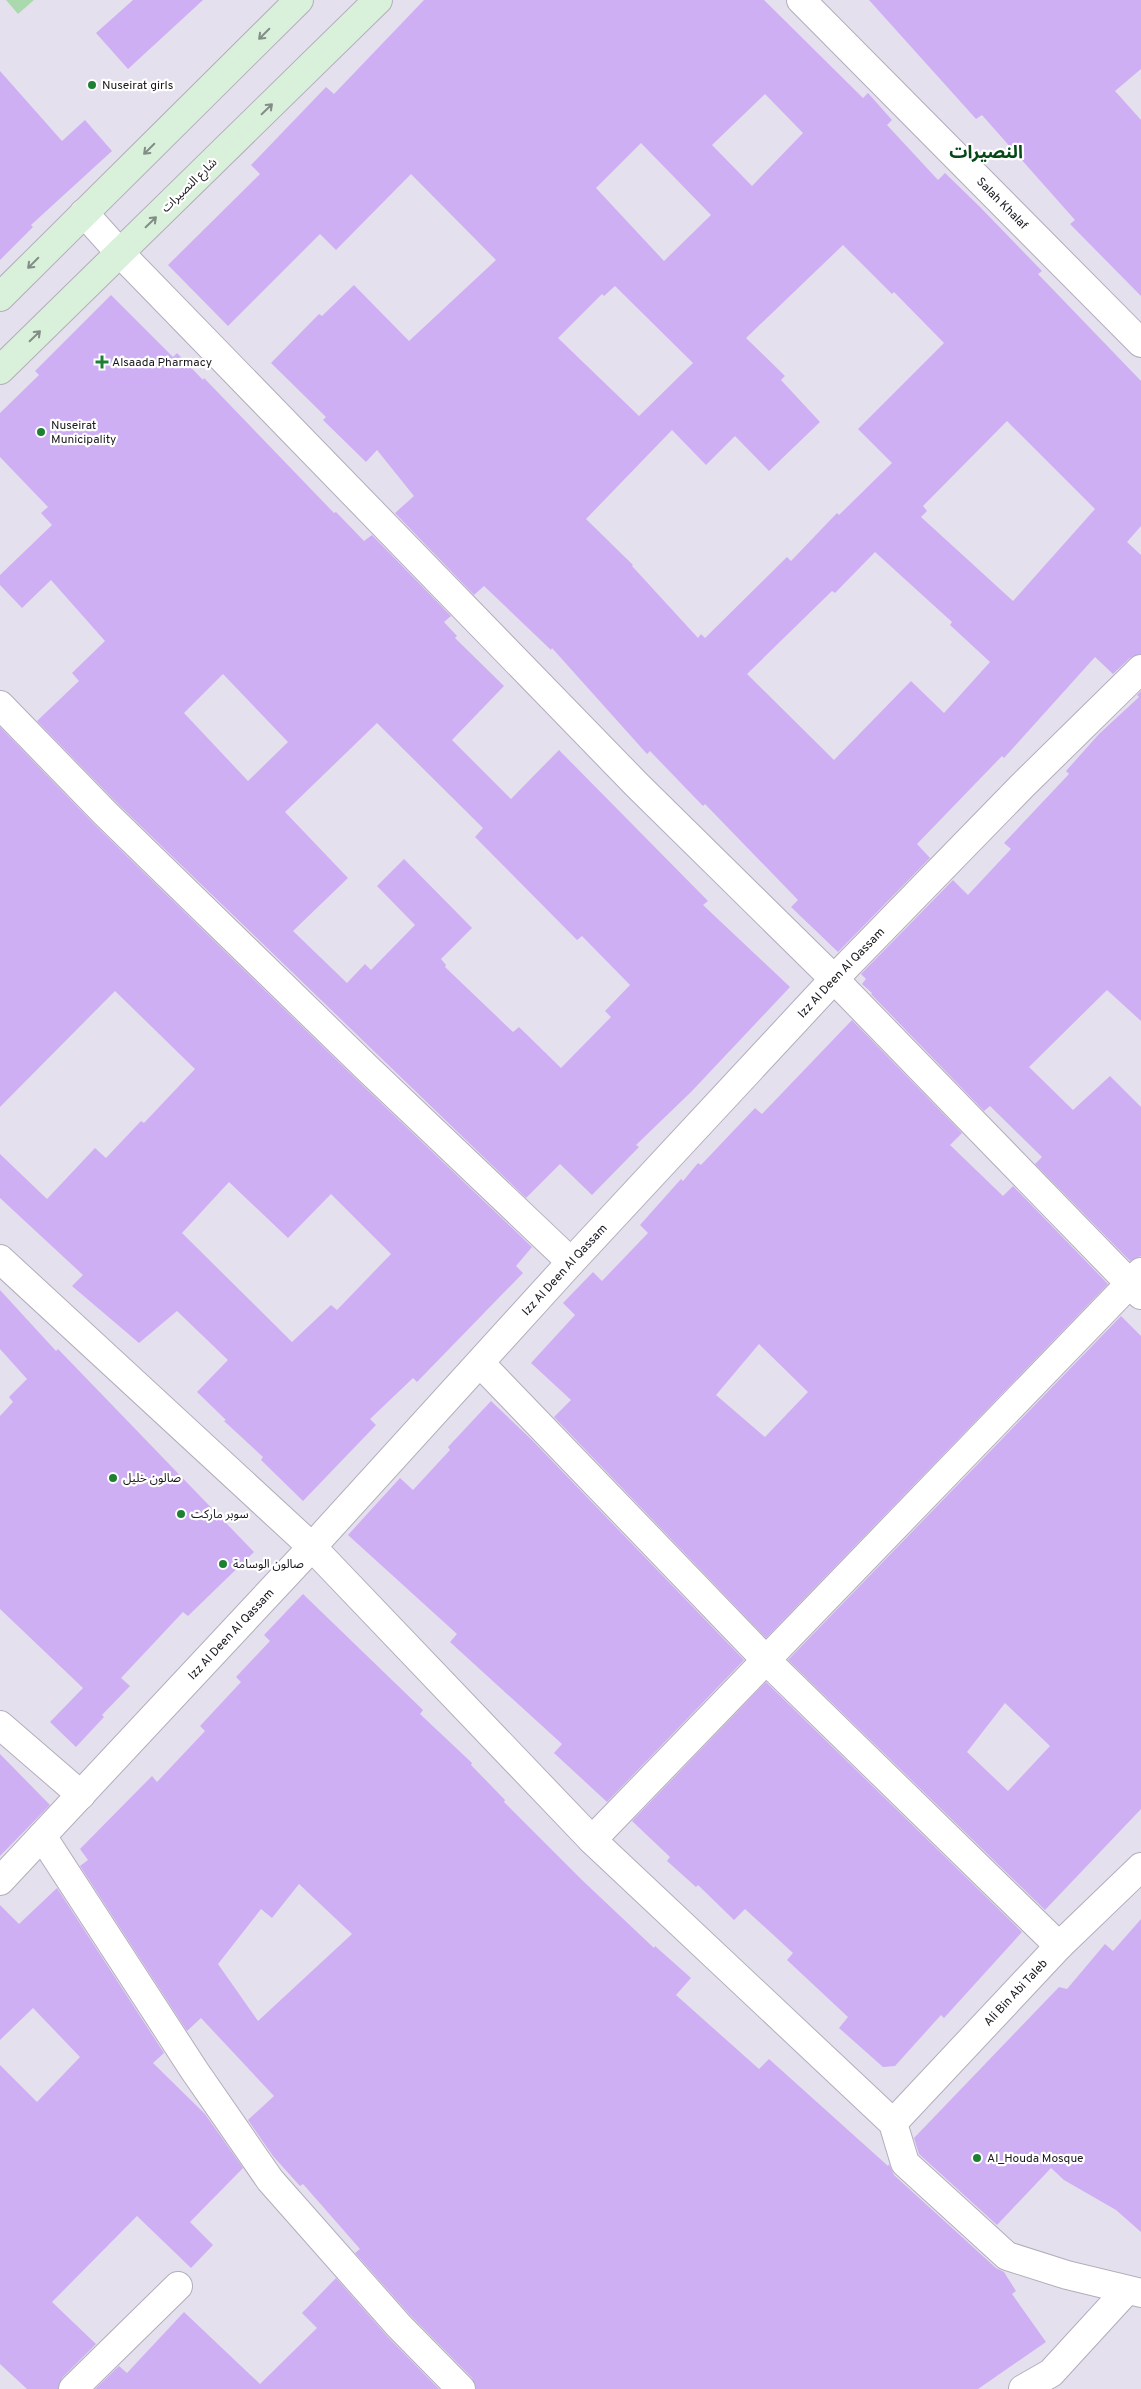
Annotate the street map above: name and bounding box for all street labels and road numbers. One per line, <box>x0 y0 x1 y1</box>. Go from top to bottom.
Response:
street label: شارع النصيرات <box>158 155 221 216</box>
street label: Salah Khalaf <box>972 174 1031 233</box>
street label: Izz Al Deen Al Qassam <box>795 925 889 1022</box>
street label: Izz Al Deen Al Qassam <box>519 1221 611 1320</box>
street label: Izz Al Deen Al Qassam <box>185 1586 278 1684</box>
street label: Ali Bin Abi Taleb <box>981 1956 1052 2030</box>

